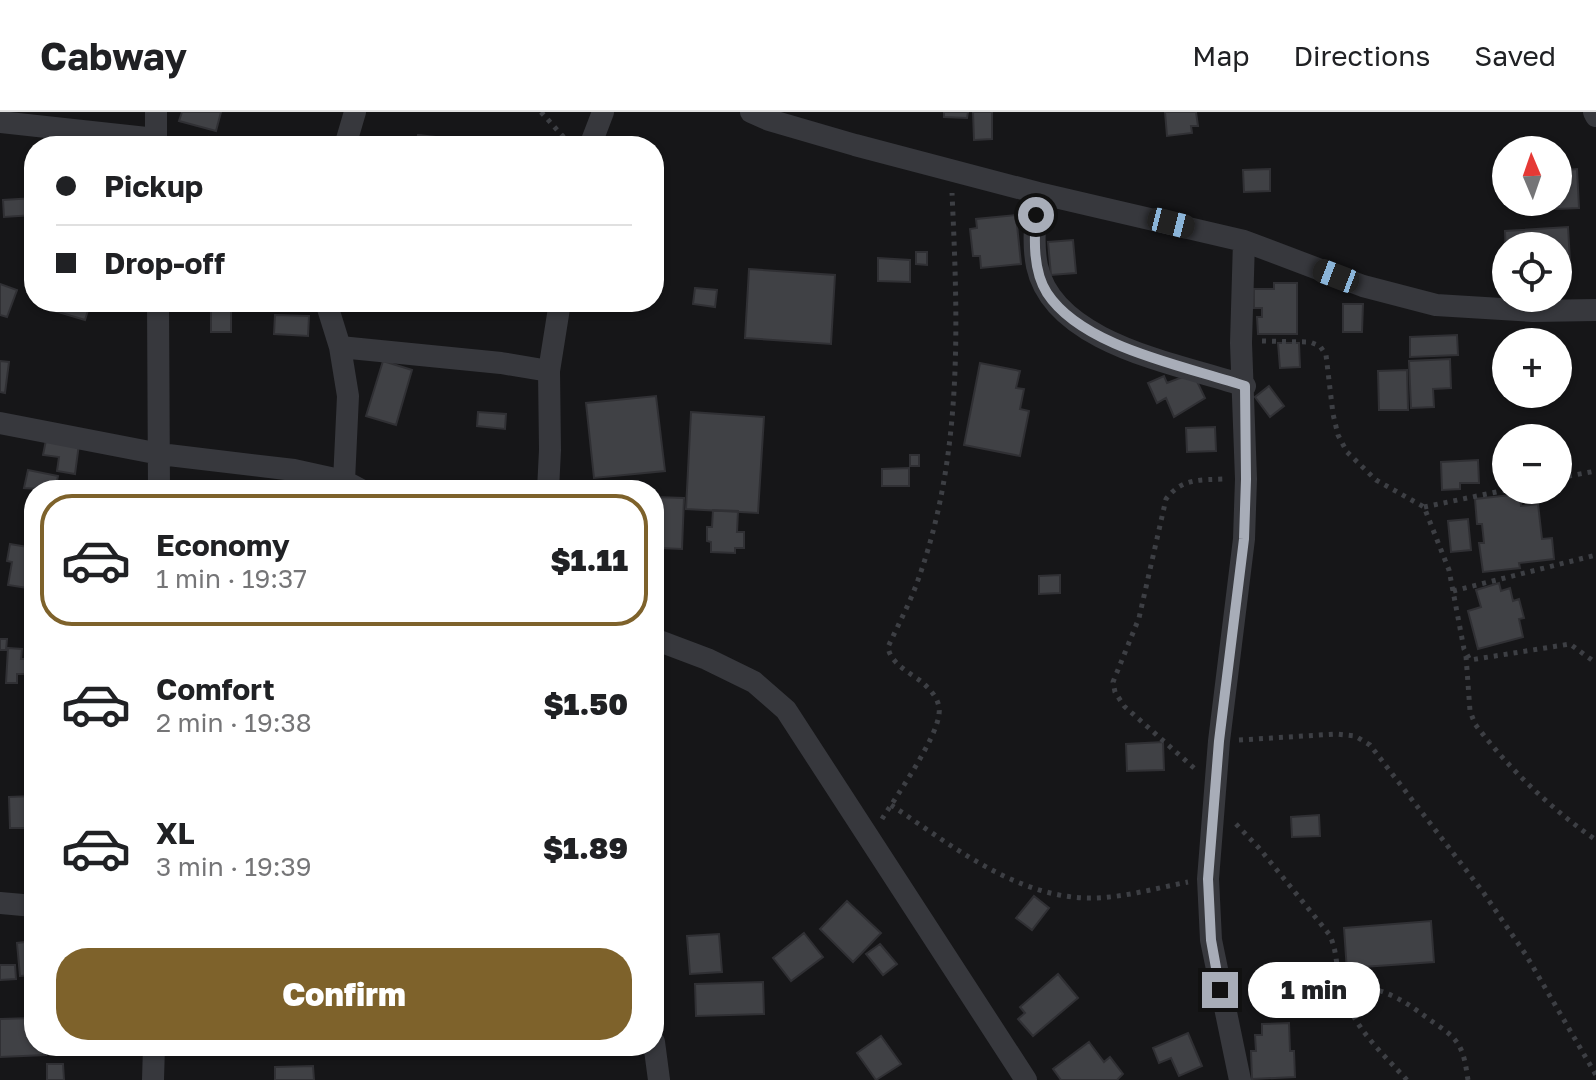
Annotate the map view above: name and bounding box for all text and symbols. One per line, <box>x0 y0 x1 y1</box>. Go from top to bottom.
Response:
text: Cabway <box>40 33 187 78</box>
text: Map <box>1192 39 1249 72</box>
text: Directions <box>1293 39 1430 72</box>
text: Saved <box>1474 39 1556 72</box>
north arrow <box>1492 136 1572 216</box>
map controls <box>1492 136 1572 504</box>
text: Pickup <box>104 168 203 204</box>
route start <box>1018 197 1054 233</box>
car <box>1145 206 1197 240</box>
button: locate <box>1492 232 1572 312</box>
text: Drop-off <box>104 245 225 281</box>
car <box>1309 256 1363 296</box>
button: + <box>1492 328 1572 408</box>
button: − <box>1492 424 1572 504</box>
icon: car <box>60 524 132 596</box>
text: Economy <box>156 527 290 563</box>
text: $1.11 <box>550 542 628 578</box>
text: 1 min · 19:37 <box>156 563 307 594</box>
icon: car <box>60 668 132 740</box>
text: Comfort <box>156 671 275 707</box>
text: $1.50 <box>543 686 628 722</box>
text: 2 min · 19:38 <box>156 707 312 738</box>
icon: car <box>60 812 132 884</box>
text: XL <box>156 815 195 851</box>
text: $1.89 <box>543 830 628 866</box>
text: 3 min · 19:39 <box>156 851 312 882</box>
button: Confirm <box>56 948 632 1040</box>
callout: 1 min <box>1248 962 1380 1018</box>
route end <box>1202 972 1238 1008</box>
text: 1 min <box>1281 974 1347 1005</box>

